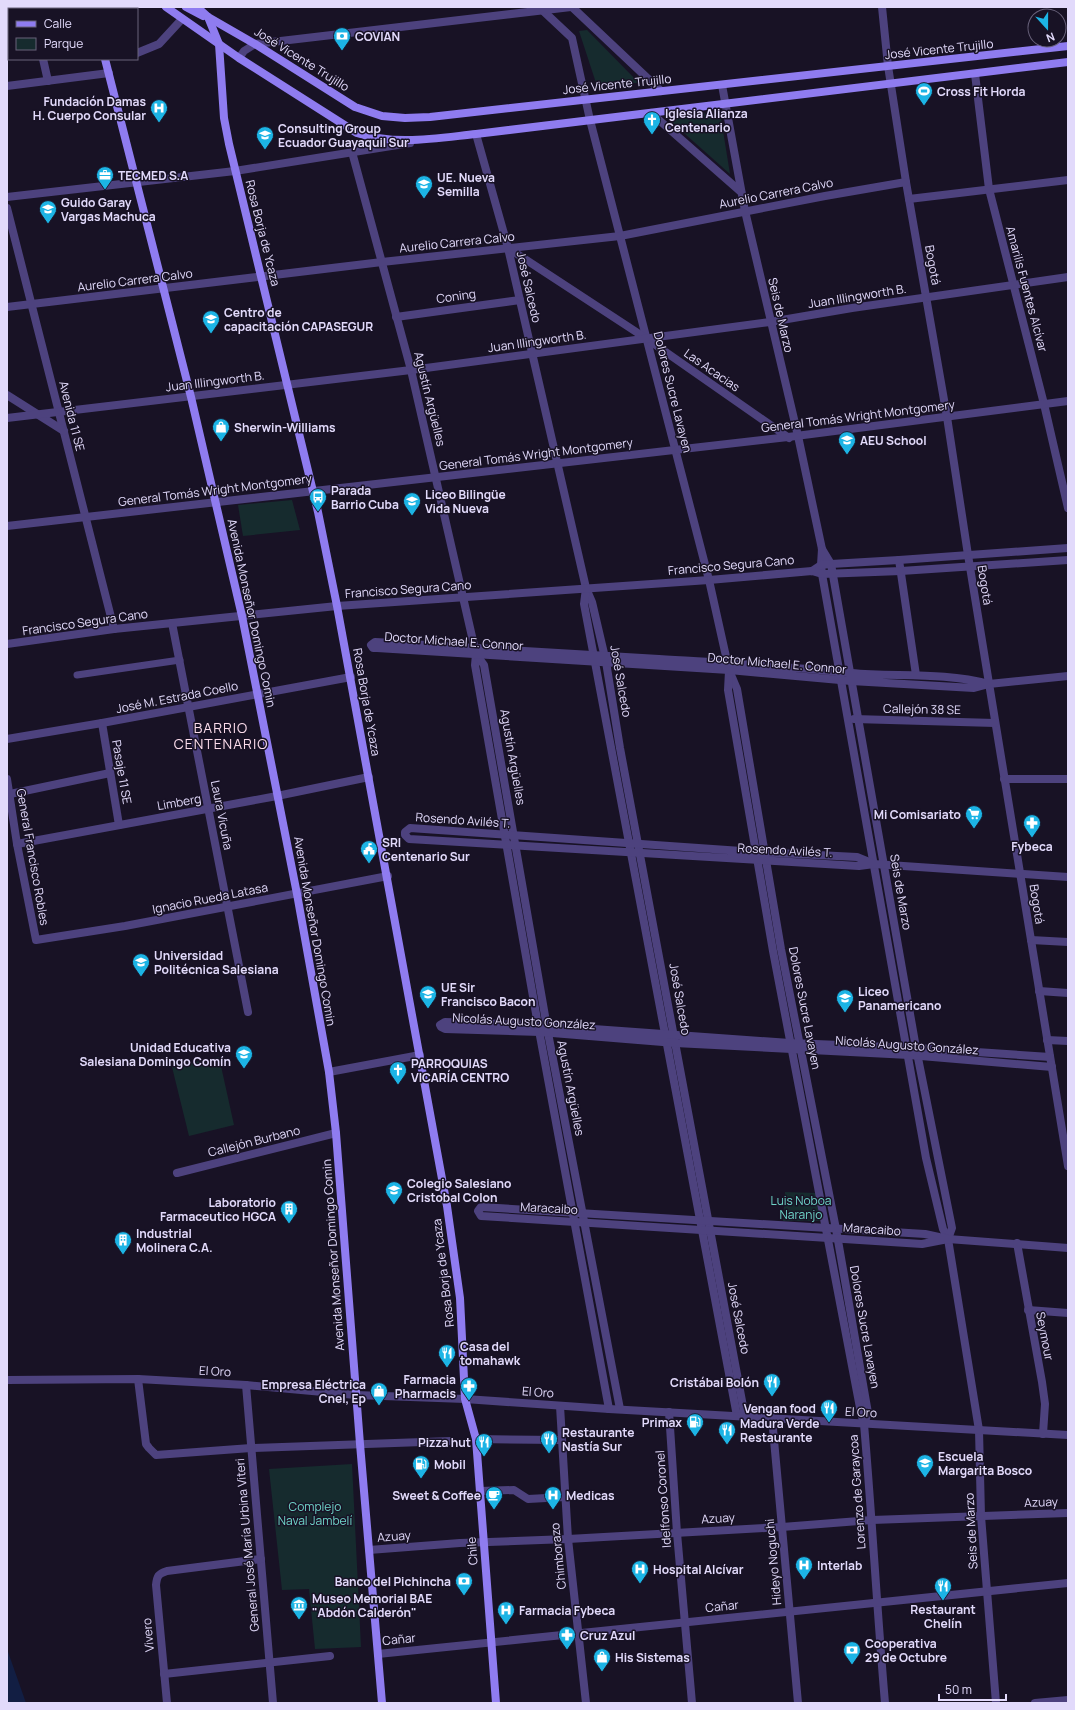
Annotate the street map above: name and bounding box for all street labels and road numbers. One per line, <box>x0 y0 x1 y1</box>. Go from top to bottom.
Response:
street label: José Vicente Trujillo <box>251 23 353 95</box>
street label: José Vicente Trujillo <box>884 35 994 63</box>
street label: José Vicente Trujillo <box>562 70 672 98</box>
street label: Aurelio Carrera Calvo <box>717 174 835 212</box>
street label: Rosa Borja de Ycaza <box>242 178 284 288</box>
street label: Amarilis Fuentes Alcívar <box>1002 224 1052 354</box>
street label: Aurelio Carrera Calvo <box>398 227 516 257</box>
street label: Bogotá <box>921 244 945 286</box>
street label: José Salcedo <box>513 250 545 324</box>
street label: Aurelio Carrera Calvo <box>76 264 194 296</box>
street label: Seis de Marzo <box>764 276 798 354</box>
street label: Juan Illingworth B. <box>807 280 907 312</box>
street label: Coning <box>435 285 477 307</box>
street label: Juan Illingworth B. <box>487 326 587 356</box>
street label: Dolores Sucre Lavayen <box>650 330 696 454</box>
street label: Las Acacias <box>681 345 743 395</box>
street label: Agustín Argüelles <box>410 350 450 448</box>
street label: Juan Illingworth B. <box>165 367 265 395</box>
street label: Avenida 11 SE <box>55 379 89 453</box>
street label: General Tomás Wright Montgomery <box>760 396 956 436</box>
street label: General Tomás Wright Montgomery <box>438 434 634 474</box>
street label: General Tomás Wright Montgomery <box>117 470 313 510</box>
street label: Avenida Monseñor Domingo Comin <box>224 517 280 709</box>
street label: Francisco Segura Cano <box>667 551 795 579</box>
street label: Bogotá <box>973 564 997 606</box>
street label: Francisco Segura Cano <box>344 576 472 602</box>
street label: Francisco Segura Cano <box>21 605 149 639</box>
street label: Doctor Michael E. Connor <box>384 628 525 654</box>
street label: José Salcedo <box>606 644 636 718</box>
street label: Rosa Borja de Ycaza <box>349 647 385 757</box>
street label: Doctor Michael E. Connor <box>707 648 848 678</box>
street label: José M. Estrada Coello <box>114 677 240 717</box>
street label: Callejón 38 SE <box>883 700 961 718</box>
street label: Agustín Argüelles <box>496 708 530 806</box>
street label: Pasaje 11 SE <box>108 739 136 806</box>
street label: Laura Vicuña <box>207 779 237 851</box>
street label: General Francisco Robles <box>13 787 53 927</box>
street label: Limberg <box>156 790 202 814</box>
street label: Rosendo Avilés T. <box>415 808 511 832</box>
street label: Avenida Monseñor Domingo Comin <box>290 835 340 1027</box>
street label: Rosendo Avilés T. <box>737 839 833 861</box>
street label: Seis de Marzo <box>886 853 916 931</box>
street label: Ignacio Rueda Latasa <box>151 878 269 918</box>
street label: Bogotá <box>1025 883 1049 925</box>
street label: Dolores Sucre Lavayen <box>785 945 825 1071</box>
street label: José Salcedo <box>665 962 695 1036</box>
street label: Nicolás Augusto González <box>452 1009 596 1033</box>
street label: Nicolás Augusto González <box>835 1032 979 1058</box>
street label: Agustín Argüelles <box>553 1039 589 1137</box>
street label: Callejón Burbano <box>206 1121 302 1161</box>
street label: Avenida Monseñor Domingo Comin <box>318 1159 348 1351</box>
street label: Maracaibo <box>520 1198 578 1218</box>
street label: Rosa Borja de Ycaza <box>428 1218 458 1328</box>
street label: Maracaibo <box>843 1219 901 1239</box>
street label: Dolores Sucre Lavayen <box>846 1264 884 1390</box>
street label: José Salcedo <box>724 1281 754 1355</box>
street label: Seymour <box>1032 1310 1058 1362</box>
street label: El Oro <box>199 1362 231 1380</box>
street label: El Oro <box>521 1382 555 1402</box>
street label: El Oro <box>845 1403 877 1421</box>
street label: Lorenzo de Garaycoa <box>845 1434 869 1550</box>
street label: Idelfonso Coronel <box>651 1450 675 1548</box>
street label: General José María Urbina Viteri <box>231 1458 263 1632</box>
street label: Seis de Marzo <box>961 1492 981 1570</box>
street label: Azuay <box>1024 1493 1059 1511</box>
street label: Azuay <box>701 1509 736 1527</box>
street label: Hideyo Noguchi <box>761 1518 785 1606</box>
street label: Chimborazo <box>546 1522 570 1590</box>
street label: Azuay <box>377 1526 412 1546</box>
street label: Chile <box>463 1536 481 1566</box>
street label: Cañar <box>705 1596 740 1616</box>
street label: Vivero <box>138 1617 158 1653</box>
street label: Cañar <box>382 1629 417 1649</box>

